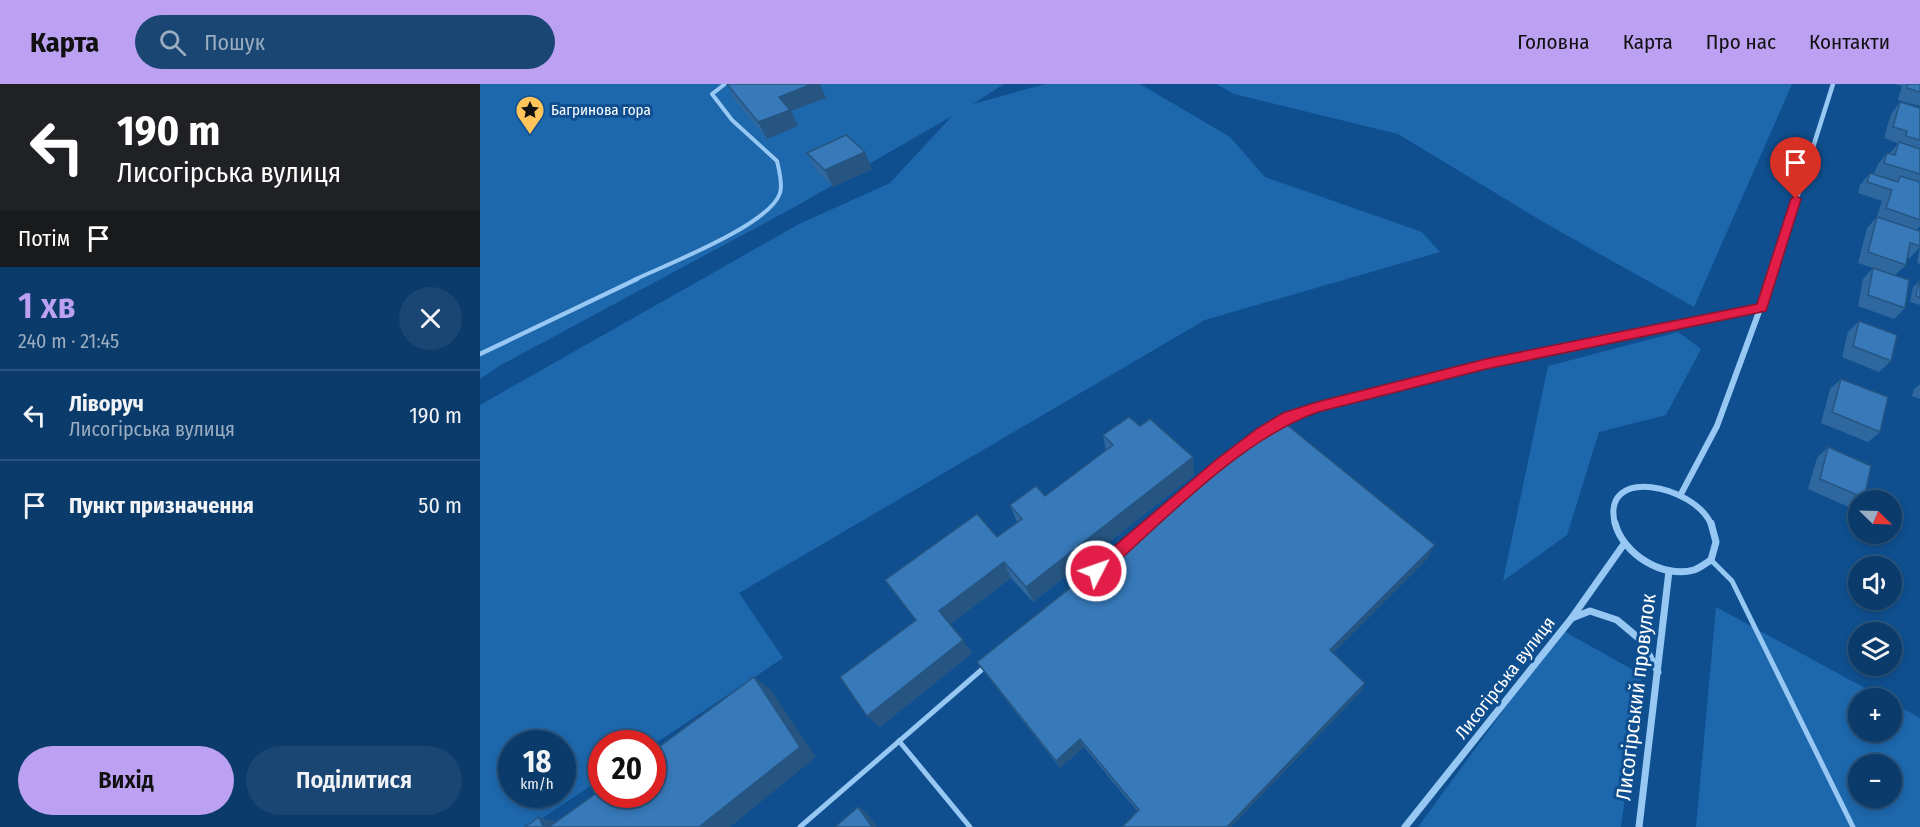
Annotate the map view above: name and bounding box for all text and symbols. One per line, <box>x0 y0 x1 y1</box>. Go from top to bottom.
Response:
search box <box>135 15 555 69</box>
text: Карта <box>30 26 99 59</box>
icon: search <box>156 26 189 59</box>
text: Пошук <box>204 29 265 56</box>
text: Головна <box>1517 29 1590 55</box>
text: Карта <box>1623 29 1673 55</box>
text: Про нас <box>1706 29 1776 55</box>
text: Контакти <box>1809 29 1890 55</box>
place icon: Багринова гора <box>514 94 546 136</box>
place label: Багринова гора <box>551 101 651 119</box>
text: 190 m <box>117 106 220 156</box>
icon: left <box>18 108 96 186</box>
pin <box>1770 137 1821 199</box>
icon: arrive <box>1779 146 1812 179</box>
text: Лисогірська вулиця <box>117 157 341 189</box>
icon: arrive <box>82 222 115 255</box>
text: Потім <box>18 225 70 252</box>
text: 1 хв <box>18 284 76 328</box>
button: close <box>399 287 462 350</box>
text: 240 m · 21:45 <box>18 329 119 353</box>
text: Ліворуч <box>69 390 144 417</box>
icon: left <box>18 399 51 432</box>
text: 190 m <box>409 402 462 429</box>
text: Лисогірська вулиця <box>69 417 235 441</box>
icon: arrive <box>18 489 51 522</box>
north arrow <box>1848 490 1902 544</box>
map controls <box>1848 490 1902 808</box>
text: Пункт призначення <box>69 492 254 519</box>
text: 50 m <box>418 492 462 519</box>
position arrow <box>1064 539 1128 603</box>
button: sound <box>1848 556 1902 610</box>
street label: Лисогірський провулок <box>1610 592 1662 802</box>
street label: Лисогірська вулиця <box>1450 612 1560 744</box>
button: layers <box>1848 622 1902 676</box>
button: + <box>1848 688 1902 742</box>
speed limit sign: 20 <box>588 730 666 808</box>
text: 18 <box>523 744 551 780</box>
button: Вихід <box>18 746 234 815</box>
button: Поділитися <box>246 746 462 815</box>
button: − <box>1848 754 1902 808</box>
text: km/h <box>520 775 554 793</box>

